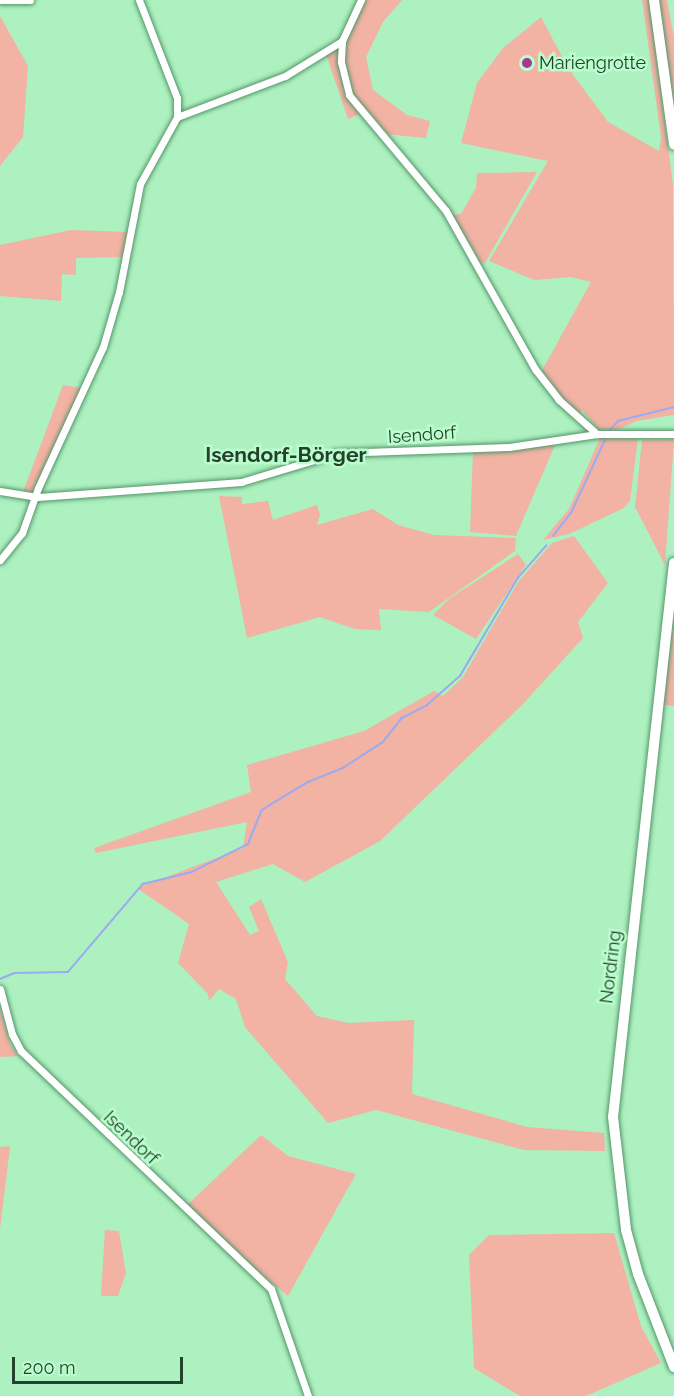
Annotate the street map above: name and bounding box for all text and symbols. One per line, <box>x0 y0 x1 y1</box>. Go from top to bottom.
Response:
place label: Mariengrotte <box>539 52 646 74</box>
marker: Mariengrotte <box>520 56 534 70</box>
street label: Isendorf <box>387 422 457 448</box>
district label: Isendorf-Börger <box>205 442 367 468</box>
street label: Nordring <box>596 929 626 1005</box>
street label: Isendorf <box>99 1107 163 1169</box>
scale bar <box>15 1345 186 1383</box>
text: 200 m <box>23 1357 76 1378</box>

